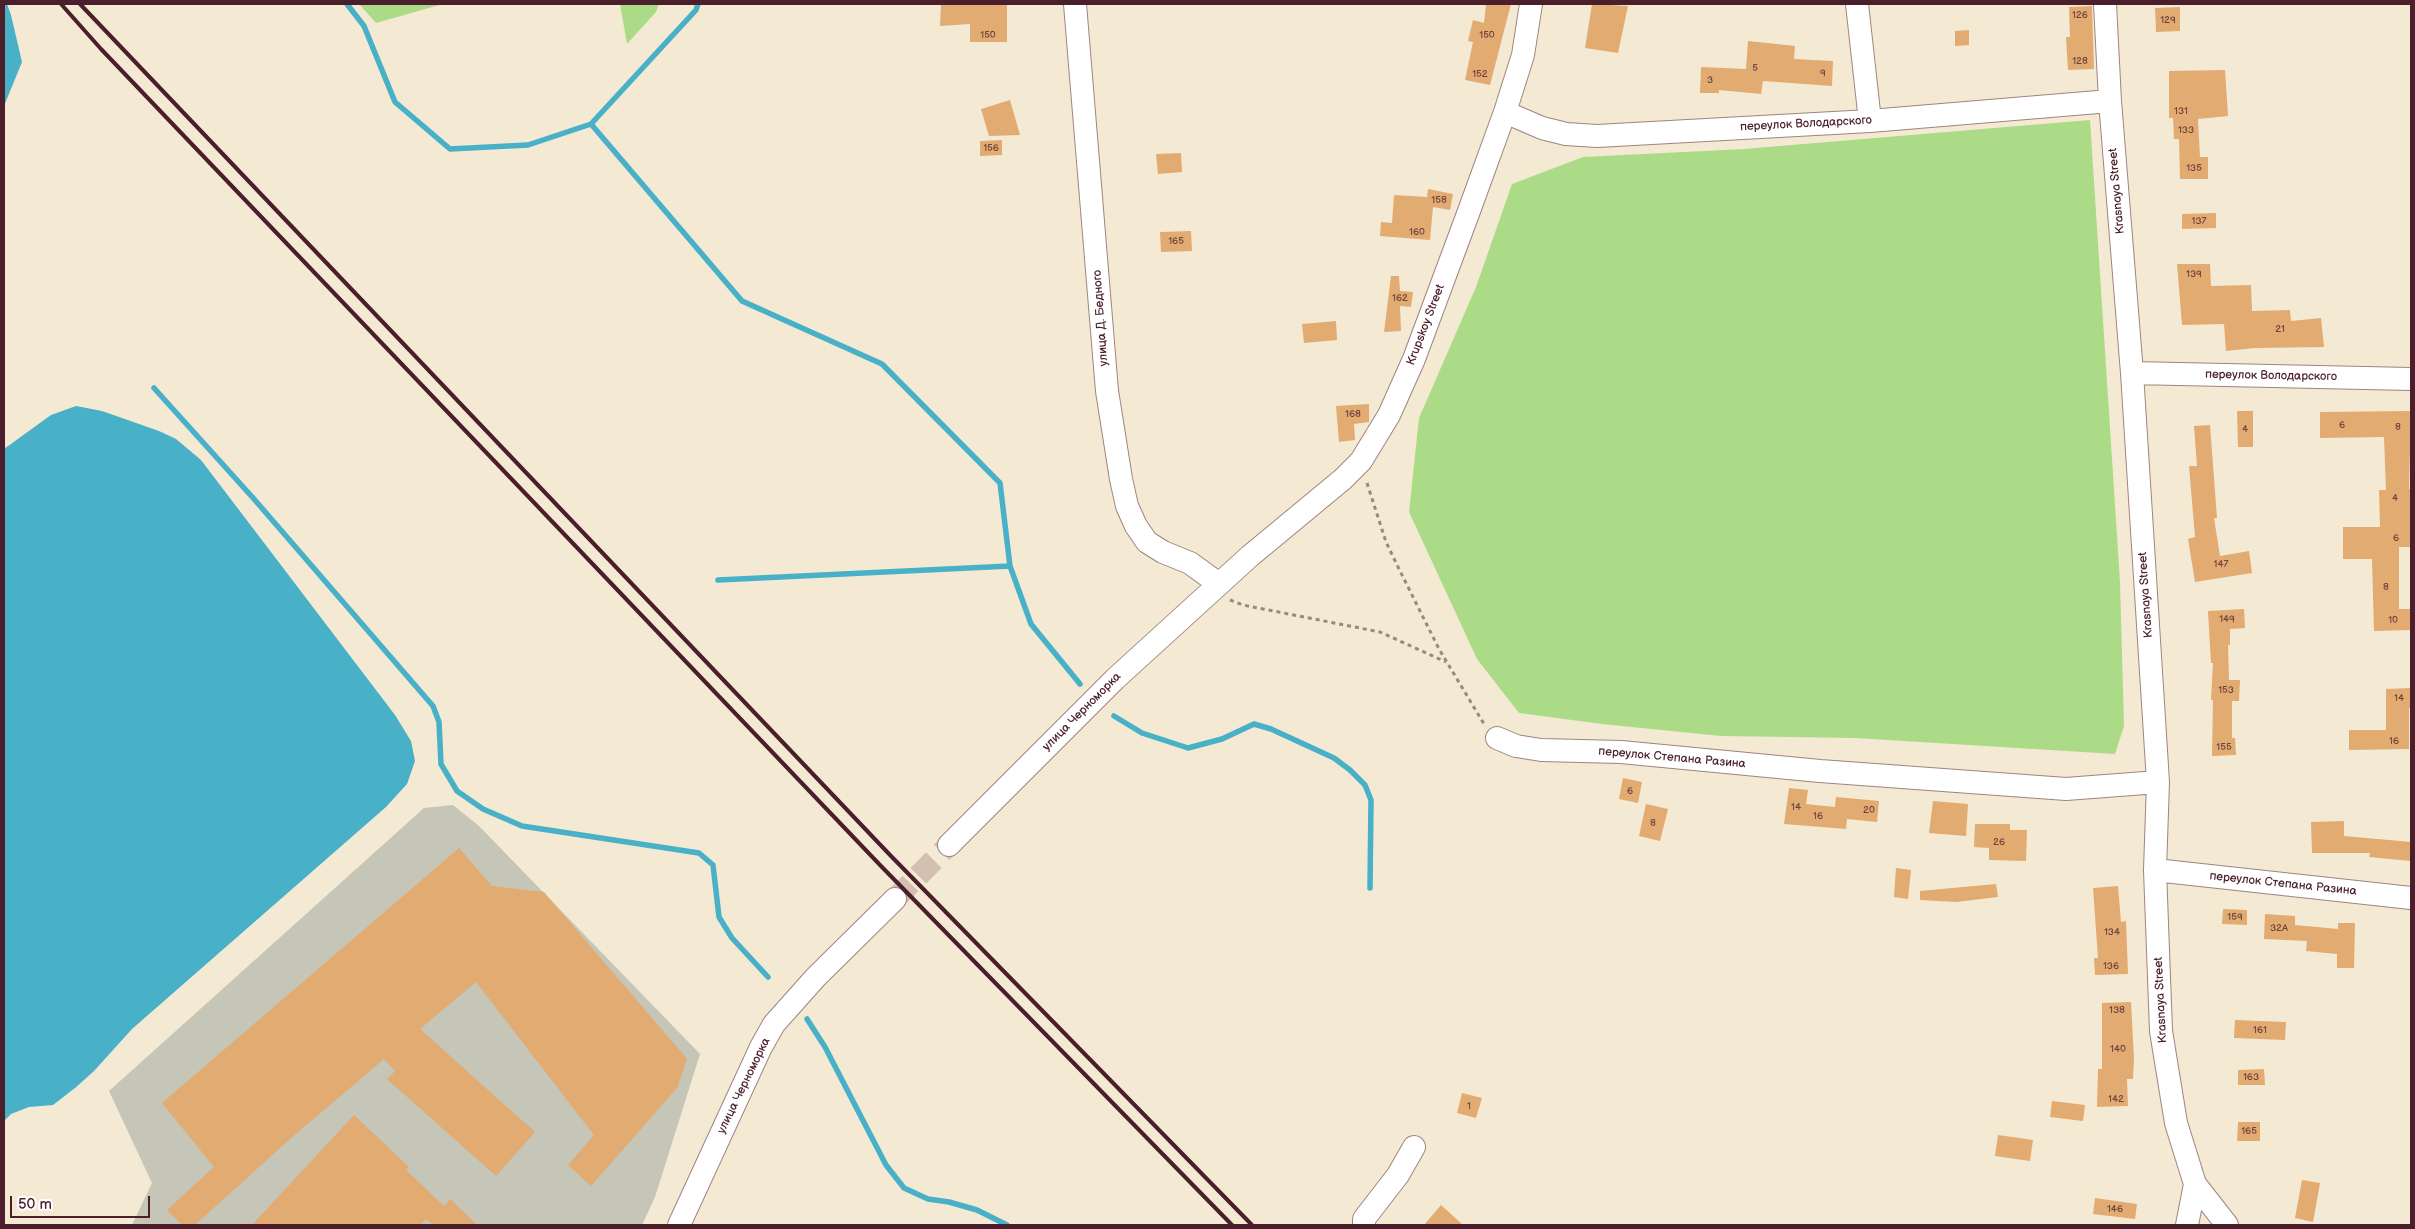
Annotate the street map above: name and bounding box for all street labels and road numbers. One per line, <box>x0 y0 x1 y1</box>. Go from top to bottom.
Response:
street label: переулок Володарского <box>1740 113 1872 135</box>
street label: Krasnaya Street <box>2106 147 2128 235</box>
street label: улица Д. Бедного <box>1090 269 1112 367</box>
street label: Krupskoy Street <box>1404 282 1448 368</box>
street label: переулок Володарского <box>2205 368 2337 384</box>
street label: Krasnaya Street <box>2136 551 2156 639</box>
street label: улица Черноморка <box>1040 670 1124 754</box>
street label: переулок Степана Разина <box>1598 744 1746 772</box>
street label: переулок Степана Разина <box>2209 869 2357 899</box>
street label: Krasnaya Street <box>2152 957 2170 1043</box>
street label: улица Черноморка <box>714 1036 774 1136</box>

